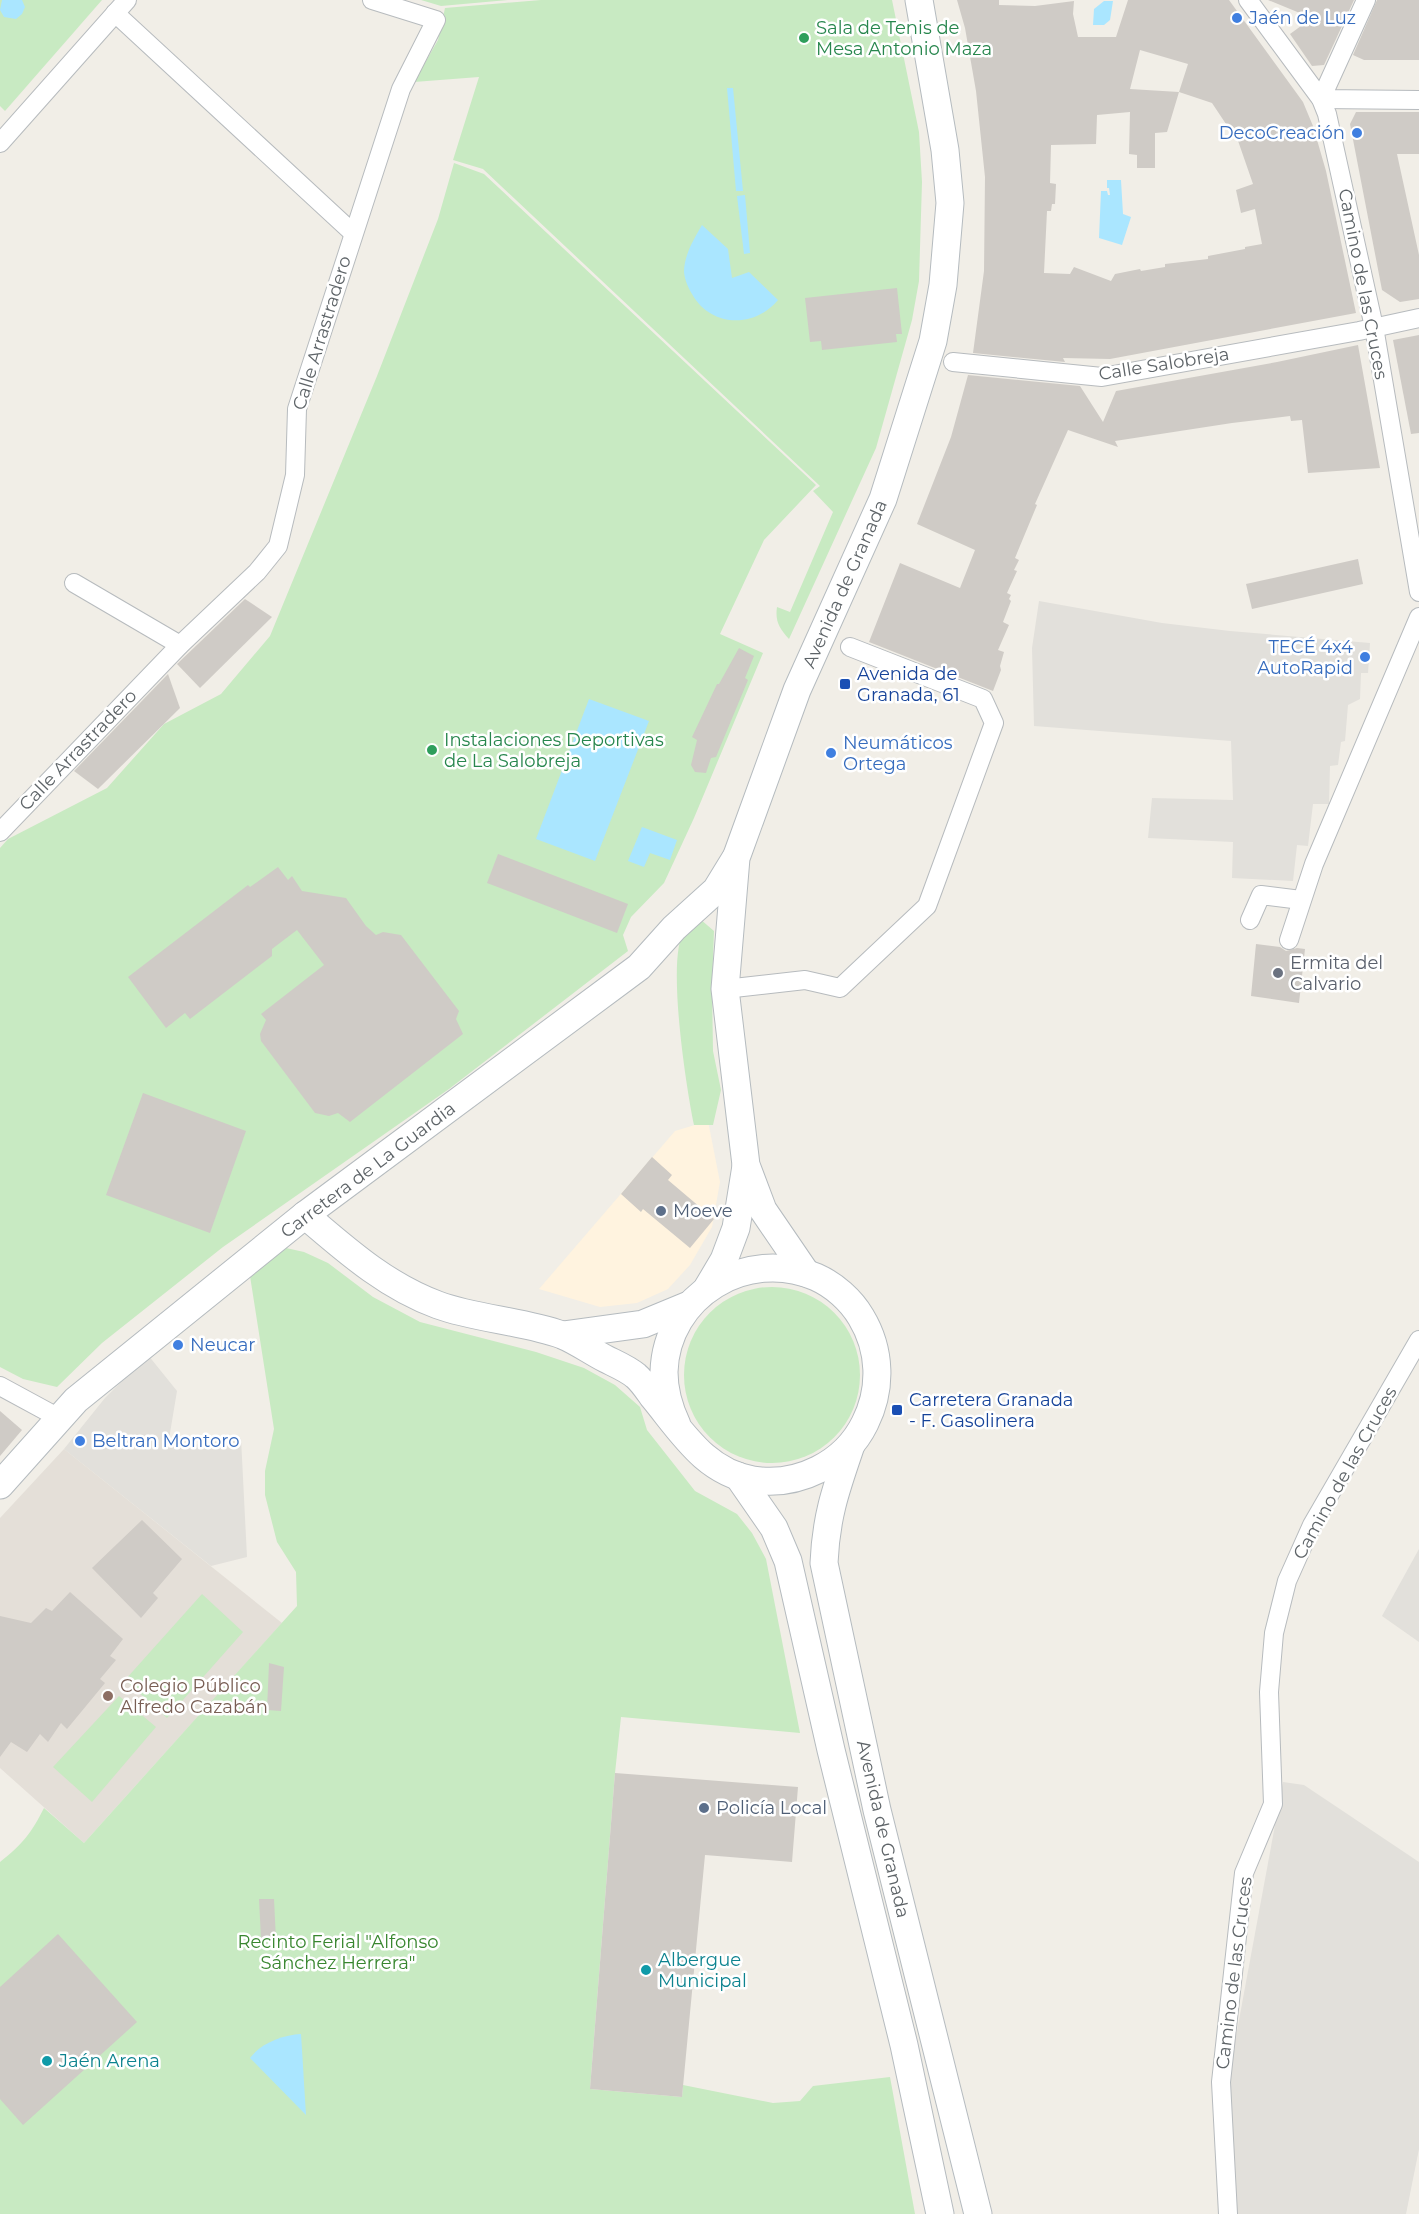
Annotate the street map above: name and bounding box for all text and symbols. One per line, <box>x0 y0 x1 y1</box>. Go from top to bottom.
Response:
place label: Jaén de Luz <box>1248 7 1356 29</box>
marker: Jaén de Luz <box>1230 11 1244 25</box>
place label: Sala de Tenis de Mesa Antonio Maza <box>816 17 992 60</box>
marker: Sala de Tenis de Mesa Antonio Maza <box>797 31 811 45</box>
place label: DecoCreación <box>1219 122 1345 144</box>
marker: DecoCreación <box>1350 126 1364 140</box>
street label: Camino de las Cruces <box>1334 187 1392 381</box>
street label: Calle Arrastradero <box>288 253 356 413</box>
street label: Calle Salobreja <box>1097 343 1231 385</box>
street label: Avenida de Granada <box>798 496 892 672</box>
place label: TECÉ 4x4 AutoRapid <box>1257 636 1353 679</box>
marker: TECÉ 4x4 AutoRapid <box>1358 650 1372 664</box>
place label: Avenida de Granada, 61 <box>857 663 960 706</box>
marker: Avenida de Granada, 61 <box>838 677 852 691</box>
street label: Calle Arrastradero <box>14 685 142 815</box>
place label: Instalaciones Deportivas de La Salobreja <box>444 729 664 772</box>
place label: Neumáticos Ortega <box>843 732 953 775</box>
marker: Instalaciones Deportivas de La Salobreja <box>425 743 439 757</box>
marker: Neumáticos Ortega <box>824 746 838 760</box>
place label: Ermita del Calvario <box>1290 952 1383 995</box>
marker: Ermita del Calvario <box>1271 966 1285 980</box>
street label: Carretera de La Guardia <box>276 1097 460 1243</box>
place label: Moeve <box>673 1200 733 1222</box>
marker: Moeve <box>654 1204 668 1218</box>
place label: Neucar <box>190 1334 256 1356</box>
marker: Neucar <box>171 1338 185 1352</box>
street label: Camino de las Cruces <box>1288 1383 1402 1563</box>
place label: Carretera Granada - F. Gasolinera <box>909 1389 1073 1432</box>
marker: Carretera Granada - F. Gasolinera <box>890 1403 904 1417</box>
place label: Beltran Montoro <box>92 1430 240 1452</box>
marker: Beltran Montoro <box>73 1434 87 1448</box>
place label: Colegio Público Alfredo Cazabán <box>120 1675 268 1718</box>
marker: Colegio Público Alfredo Cazabán <box>101 1689 115 1703</box>
street label: Avenida de Granada <box>852 1738 914 1920</box>
place label: Policía Local <box>716 1797 827 1819</box>
marker: Policía Local <box>697 1801 711 1815</box>
street label: Camino de las Cruces <box>1211 1875 1257 2071</box>
park label: Recinto Ferial "Alfonso Sánchez Herrera" <box>237 1931 439 1974</box>
place label: Albergue Municipal <box>658 1949 747 1992</box>
marker: Albergue Municipal <box>639 1963 653 1977</box>
place label: Jaén Arena <box>58 2050 160 2072</box>
marker: Jaén Arena <box>40 2054 54 2068</box>

